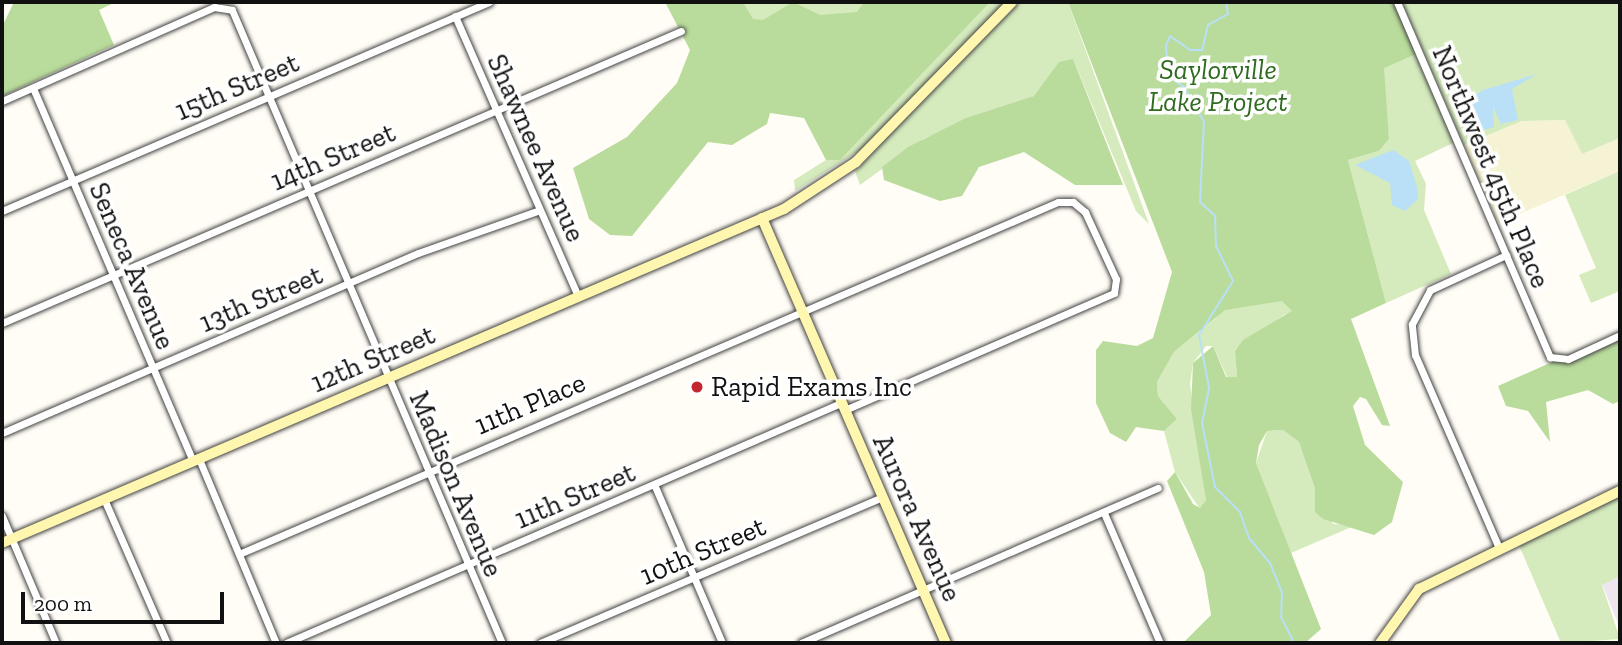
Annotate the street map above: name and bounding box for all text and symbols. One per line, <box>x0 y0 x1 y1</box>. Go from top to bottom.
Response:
street label: Northwest 45th Place <box>1425 41 1557 293</box>
street label: 15th Street <box>170 46 304 128</box>
street label: Shawnee Avenue <box>479 49 593 247</box>
park label: Saylorville Lake Project <box>1148 53 1288 119</box>
street label: 14th Street <box>266 116 400 198</box>
street label: Seneca Avenue <box>82 177 182 355</box>
street label: 13th Street <box>194 258 328 340</box>
street label: 12th Street <box>306 318 440 400</box>
street label: 11th Place <box>470 366 590 442</box>
place label: Rapid Exams Inc <box>711 370 912 404</box>
marker: Rapid Exams Inc <box>689 379 705 395</box>
street label: Madison Avenue <box>402 386 510 582</box>
street label: Aurora Avenue <box>865 429 969 607</box>
street label: 11th Street <box>510 456 640 536</box>
street label: 10th Street <box>635 510 771 592</box>
scale bar <box>24 578 228 622</box>
text: 200 m <box>34 591 92 616</box>

